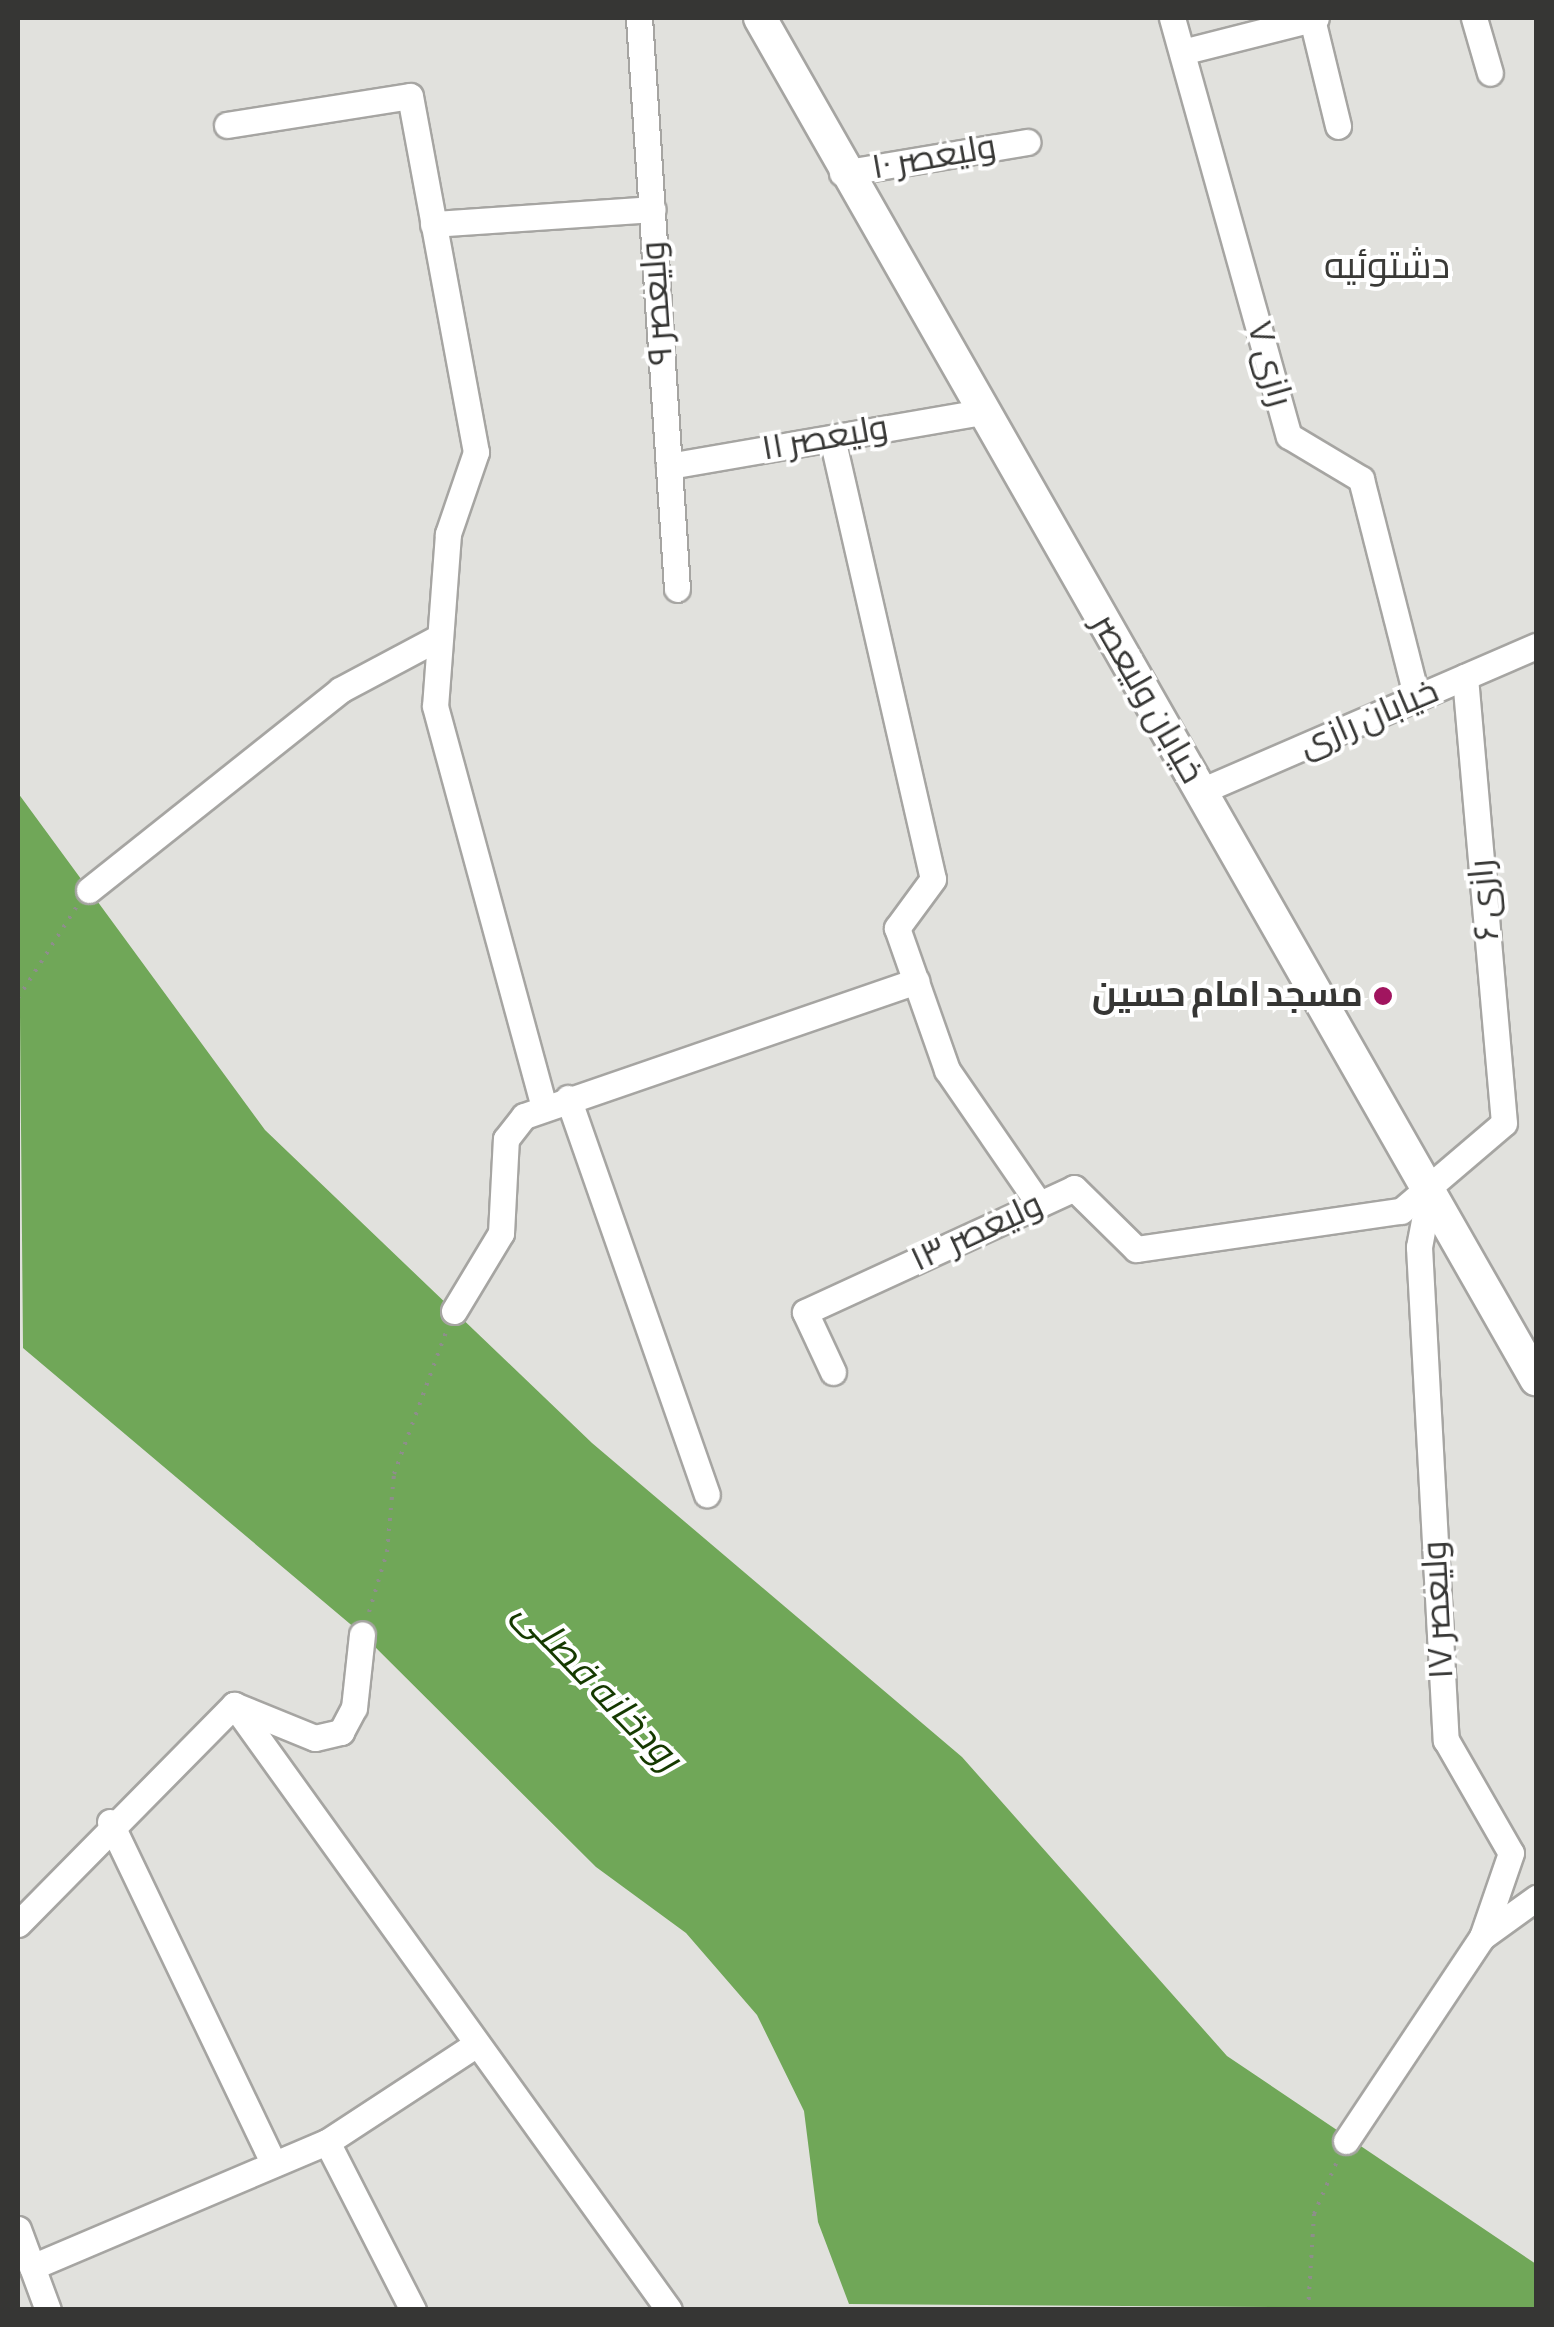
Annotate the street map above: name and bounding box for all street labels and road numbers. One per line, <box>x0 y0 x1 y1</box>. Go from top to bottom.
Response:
street label: ولیعصر ۱۰ <box>869 126 999 190</box>
street label: ولیعصر ۹ <box>633 240 683 366</box>
street label: رازی ۷ <box>1237 317 1301 411</box>
street label: ولیعصر ۱۱ <box>759 407 891 471</box>
street label: خیابان ولیعصر <box>1082 607 1212 791</box>
street label: خیابان رازی <box>1293 671 1445 767</box>
street label: رازی ۶ <box>1461 858 1509 942</box>
street label: ولیعصر ۱۳ <box>904 1184 1050 1282</box>
street label: ولیعصر ۱۷ <box>1414 1540 1464 1680</box>

